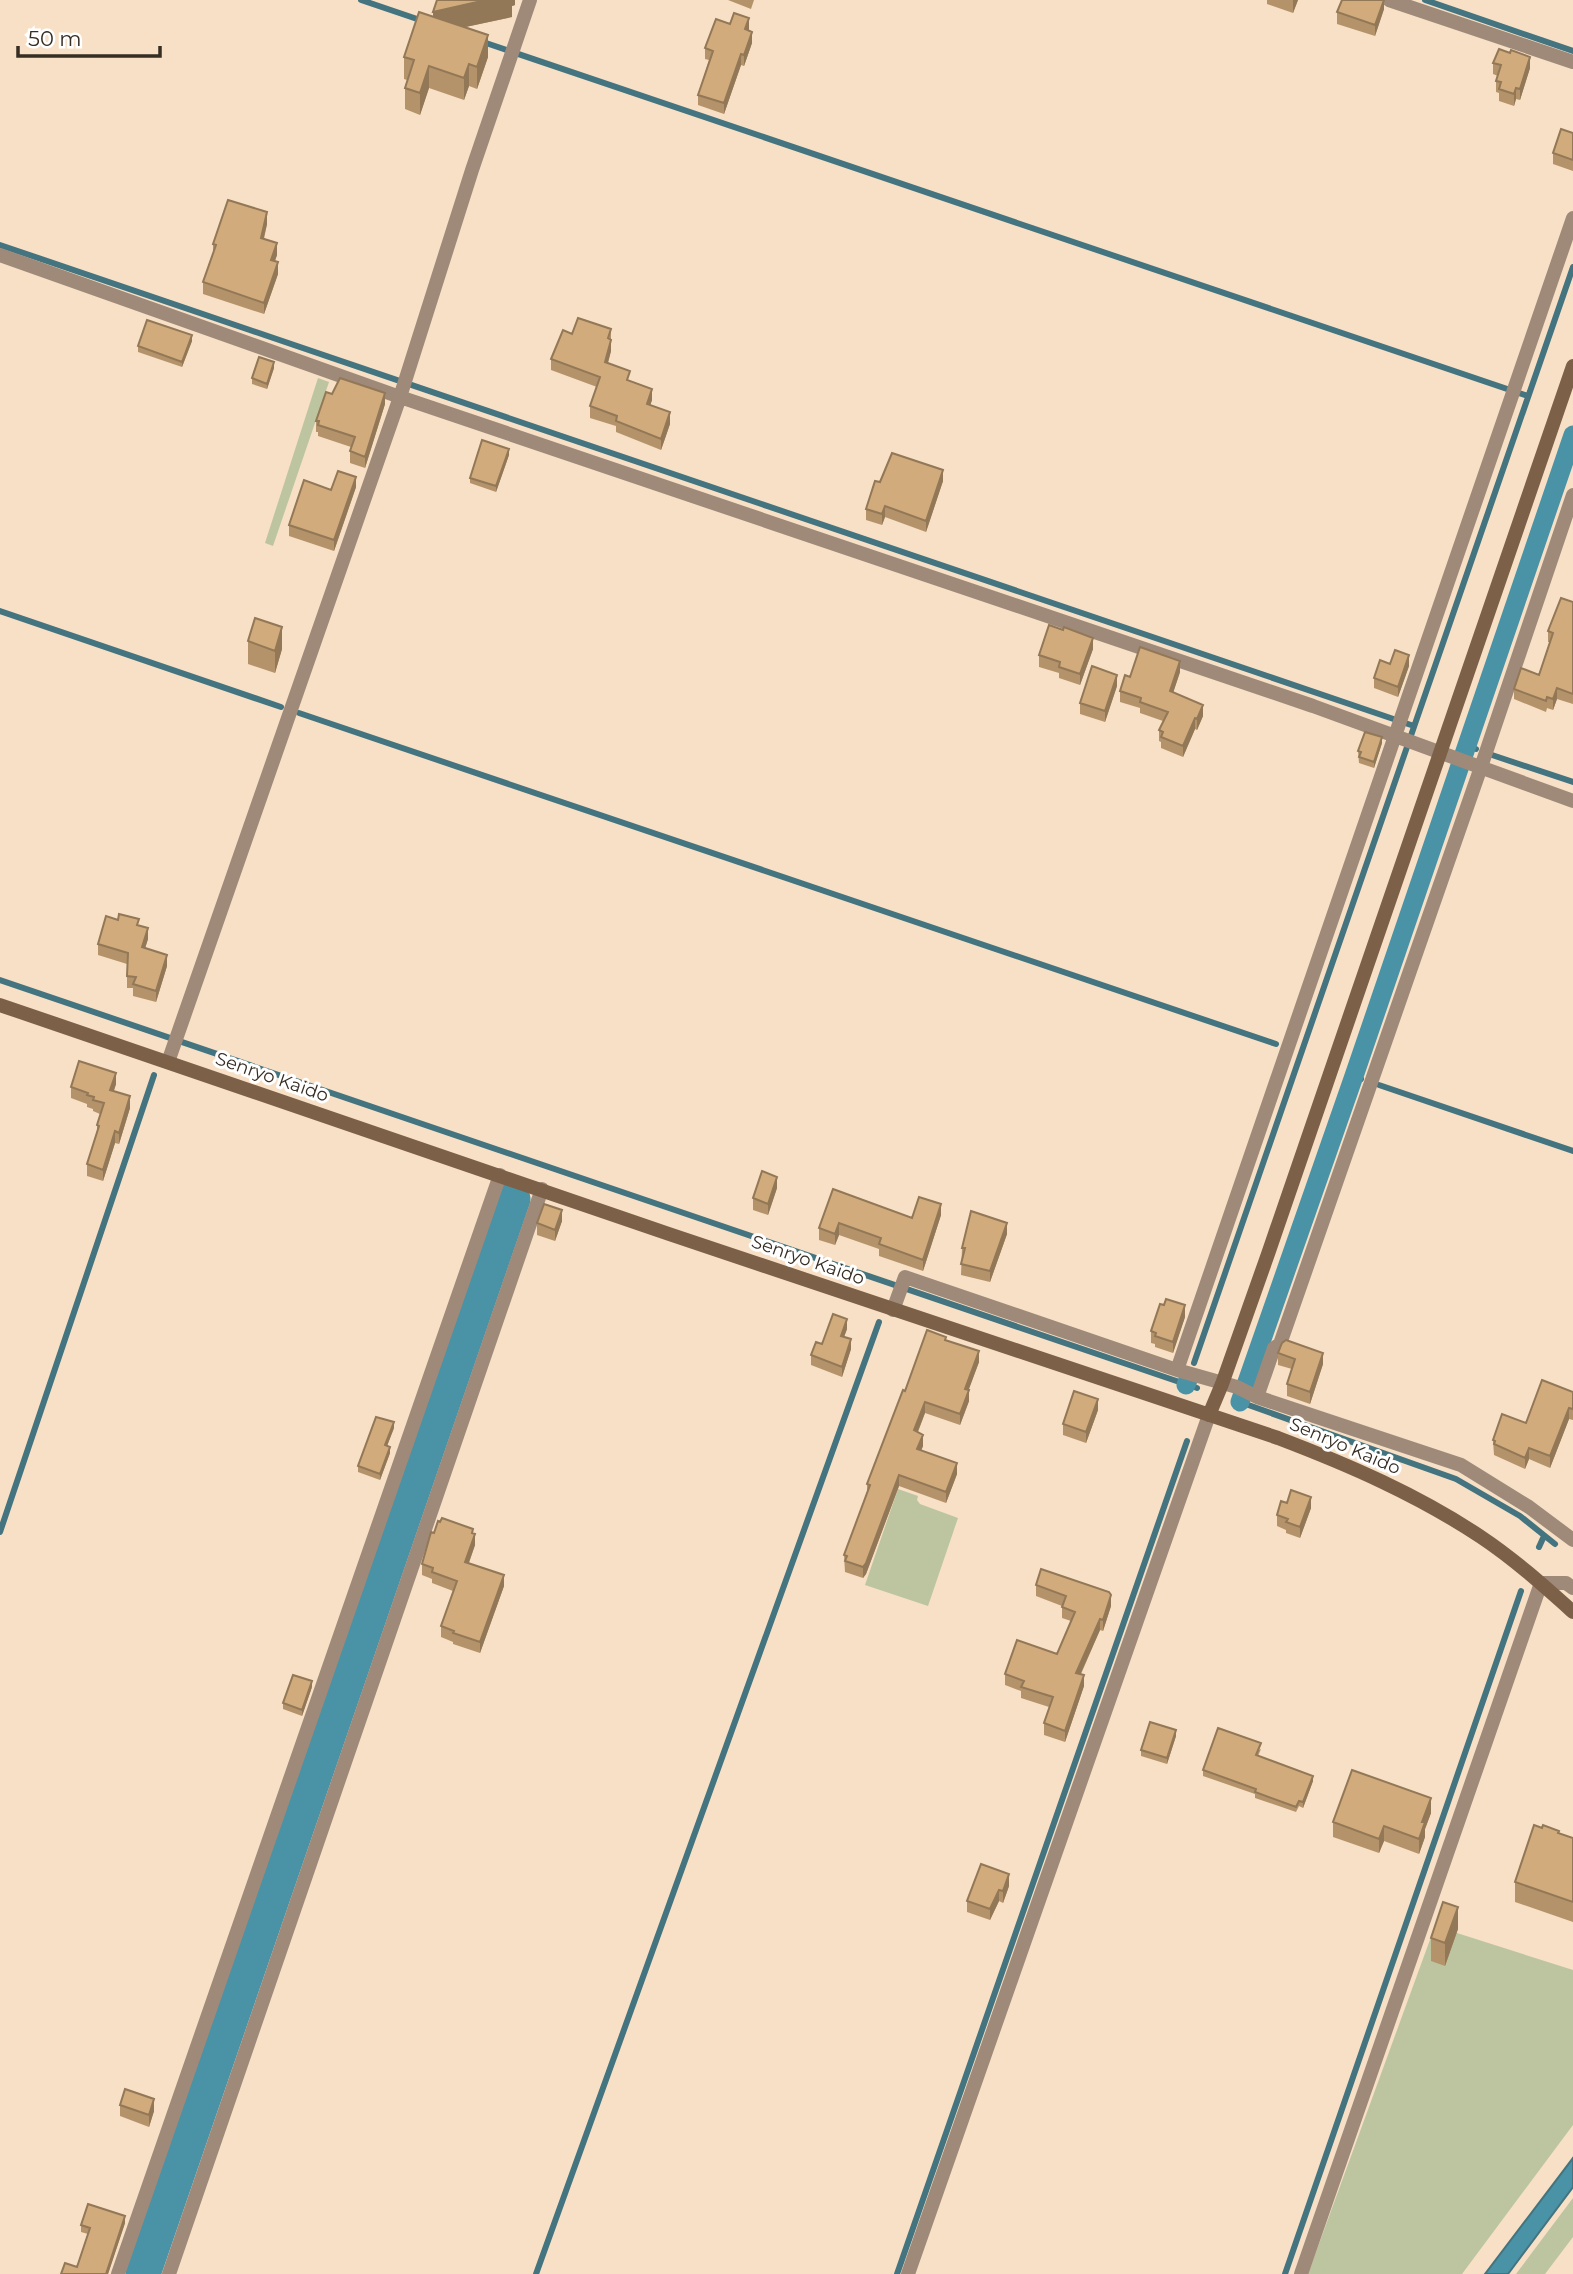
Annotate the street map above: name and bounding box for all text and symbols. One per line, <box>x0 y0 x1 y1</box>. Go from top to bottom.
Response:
scale bar <box>18 14 159 58</box>
text: 50 m <box>28 26 82 51</box>
street label: Senryo Kaido <box>213 1047 331 1107</box>
street label: Senryo Kaido <box>749 1230 867 1290</box>
street label: Senryo Kaido <box>1286 1413 1404 1479</box>

